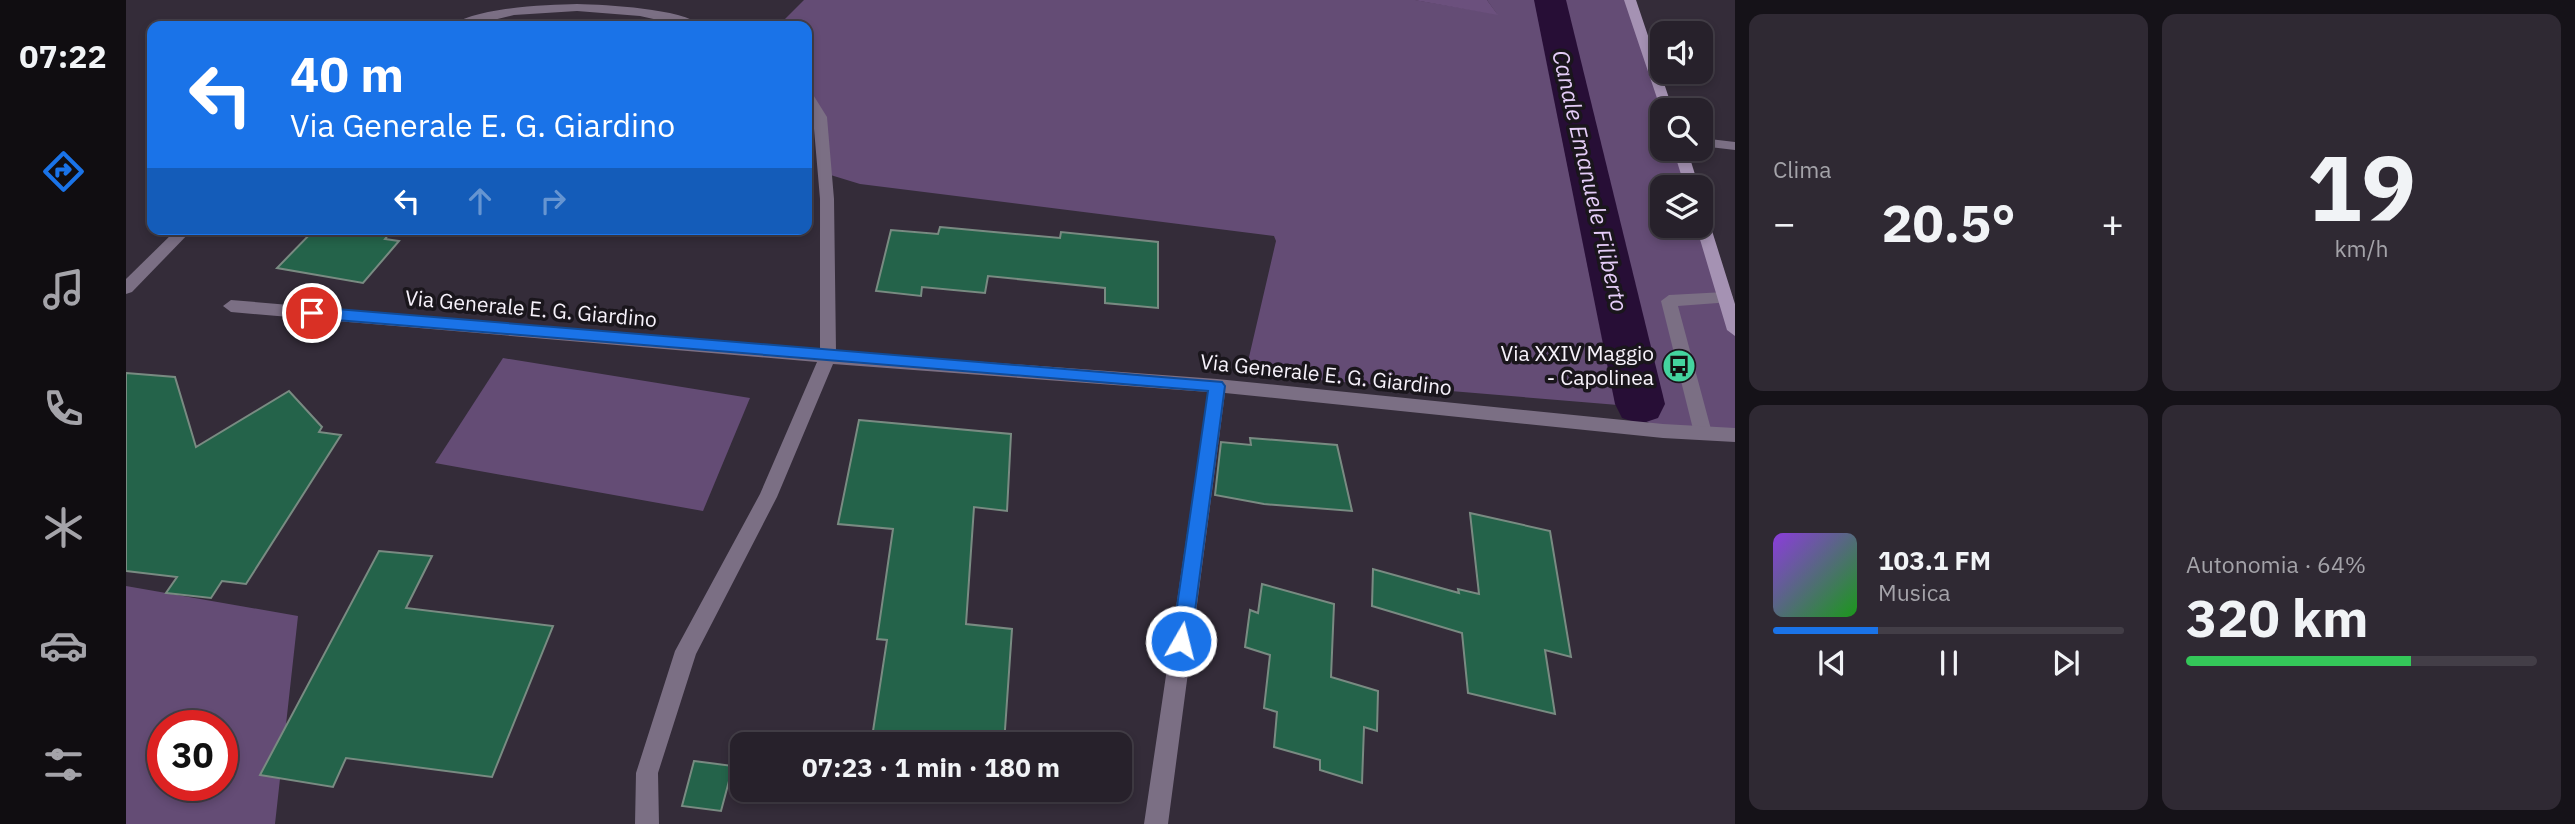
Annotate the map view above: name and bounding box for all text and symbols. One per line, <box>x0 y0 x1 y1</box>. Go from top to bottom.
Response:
map controls <box>1650 21 1713 238</box>
button: sound <box>1650 21 1713 84</box>
text: 07:22 <box>19 35 107 77</box>
text: 40 m <box>290 42 404 105</box>
water label: Canale Emanuele Filiberto <box>1546 47 1636 314</box>
icon: left <box>175 49 266 140</box>
button: search <box>1650 98 1713 161</box>
text: Via Generale E. G. Giardino <box>290 104 675 146</box>
text: 19 <box>2307 128 2416 246</box>
icon: directions <box>39 147 88 196</box>
text: Clima <box>1773 154 1832 184</box>
button: layers <box>1650 175 1713 238</box>
icon: left <box>388 182 426 220</box>
icon: ahead <box>461 182 499 220</box>
icon: right <box>534 182 572 220</box>
text: 20.5° <box>1881 189 2016 256</box>
text: − <box>1773 198 1796 247</box>
text: + <box>2101 198 2124 247</box>
text: km/h <box>2334 233 2389 263</box>
icon: music <box>39 265 88 314</box>
pin <box>282 283 342 343</box>
street label: Via Generale E. G. Giardino <box>404 283 658 333</box>
icon: arrive <box>293 294 331 332</box>
place label: Via XXIV Maggio - Capolinea <box>1500 339 1654 391</box>
street label: Via Generale E. G. Giardino <box>1199 347 1453 401</box>
bus stop icon: Via XXIV Maggio - Capolinea <box>1660 347 1698 385</box>
icon: phone <box>39 384 88 433</box>
icon: climate <box>39 503 88 552</box>
text: 103.1 FM <box>1878 543 1991 577</box>
text: Autonomia · 64% <box>2186 549 2366 579</box>
text: Musica <box>1878 577 1951 607</box>
text: 320 km <box>2186 584 2368 651</box>
position arrow <box>1144 604 1218 678</box>
icon: car <box>39 621 88 670</box>
icon: previous <box>1813 644 1851 682</box>
icon: pause <box>1930 644 1968 682</box>
icon: next <box>2047 644 2085 682</box>
speed limit sign: 30 <box>147 710 238 801</box>
icon: filters <box>39 740 88 789</box>
text: 07:23 · 1 min · 180 m <box>802 750 1060 784</box>

